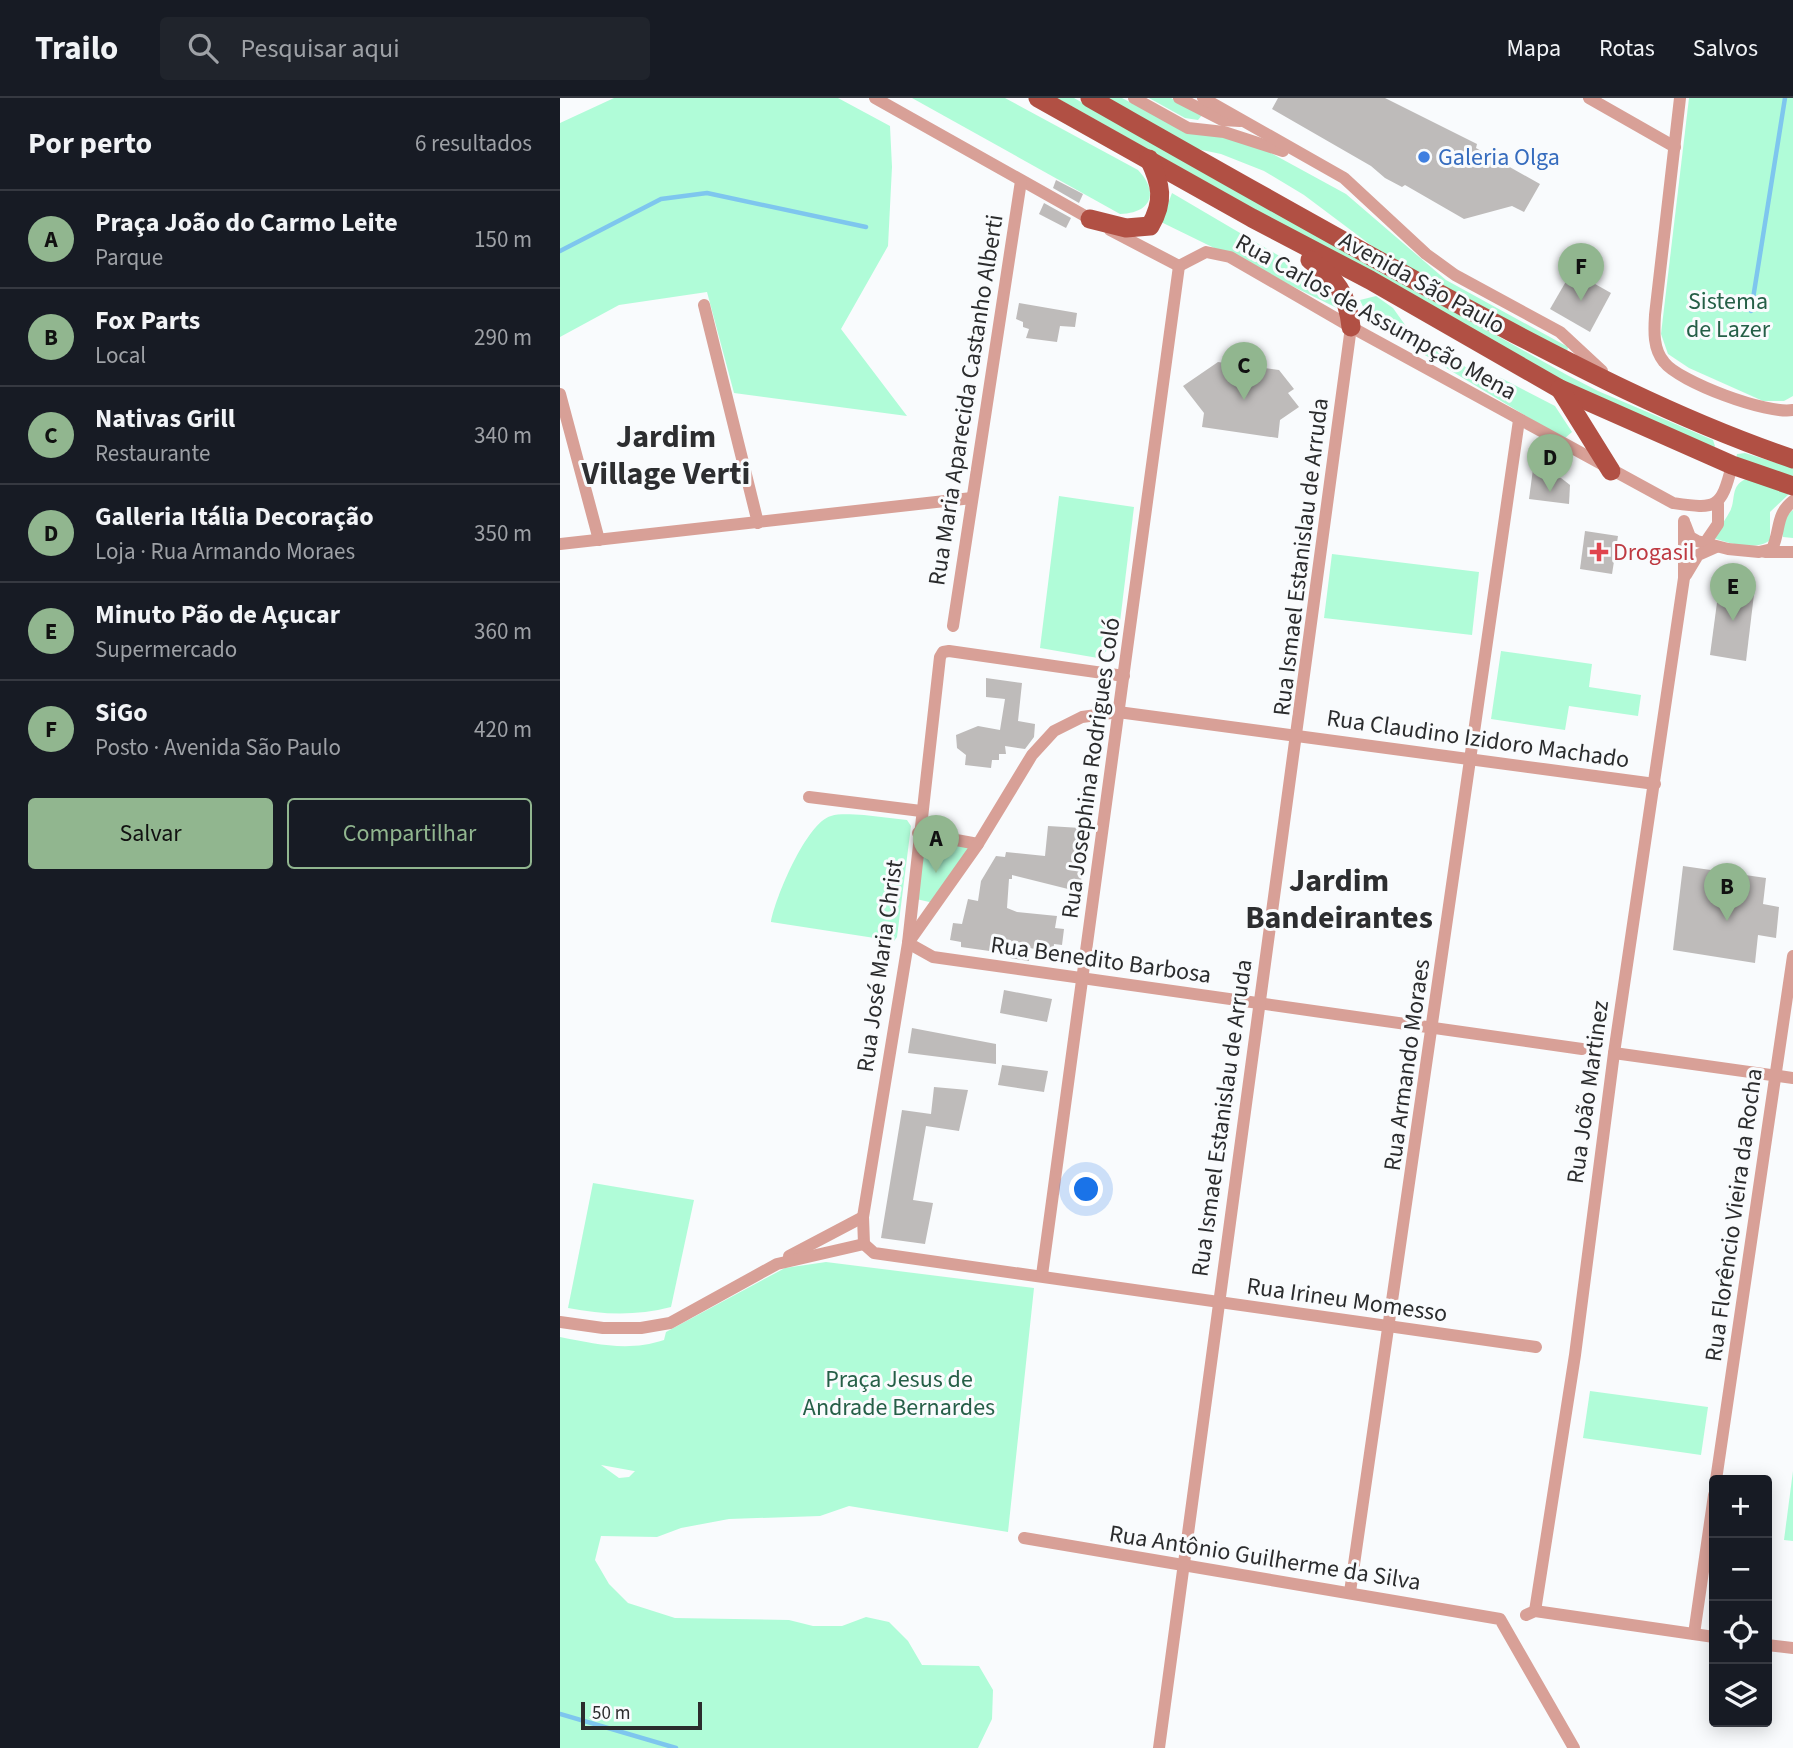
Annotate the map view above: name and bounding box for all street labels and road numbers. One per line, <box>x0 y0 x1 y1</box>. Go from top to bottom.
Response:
street label: Rua Maria Aparecida Castanho Alberti <box>919 212 1013 588</box>
street label: Avenida São Paulo <box>1333 223 1511 343</box>
street label: Rua Carlos de Assumpção Mena <box>1230 228 1522 406</box>
street label: Rua Ismael Estanislau de Arruda <box>1264 396 1338 718</box>
street label: Rua Josephina Rodrigues Coló <box>1053 615 1129 921</box>
street label: Rua Claudino Izidoro Machado <box>1324 700 1632 778</box>
street label: Rua José Maria Christ <box>848 858 912 1074</box>
street label: Rua Benedito Barbosa <box>988 927 1214 993</box>
street label: Rua Ismael Estanislau de Arruda <box>1182 957 1262 1279</box>
street label: Rua Armando Moraes <box>1375 957 1439 1173</box>
street label: Rua João Martinez <box>1558 998 1618 1186</box>
street label: Rua Florêncio Vieira da Rocha <box>1696 1066 1772 1364</box>
street label: Rua Irineu Momesso <box>1244 1269 1450 1331</box>
street label: Rua Antônio Guilherme da Silva <box>1107 1516 1423 1600</box>

